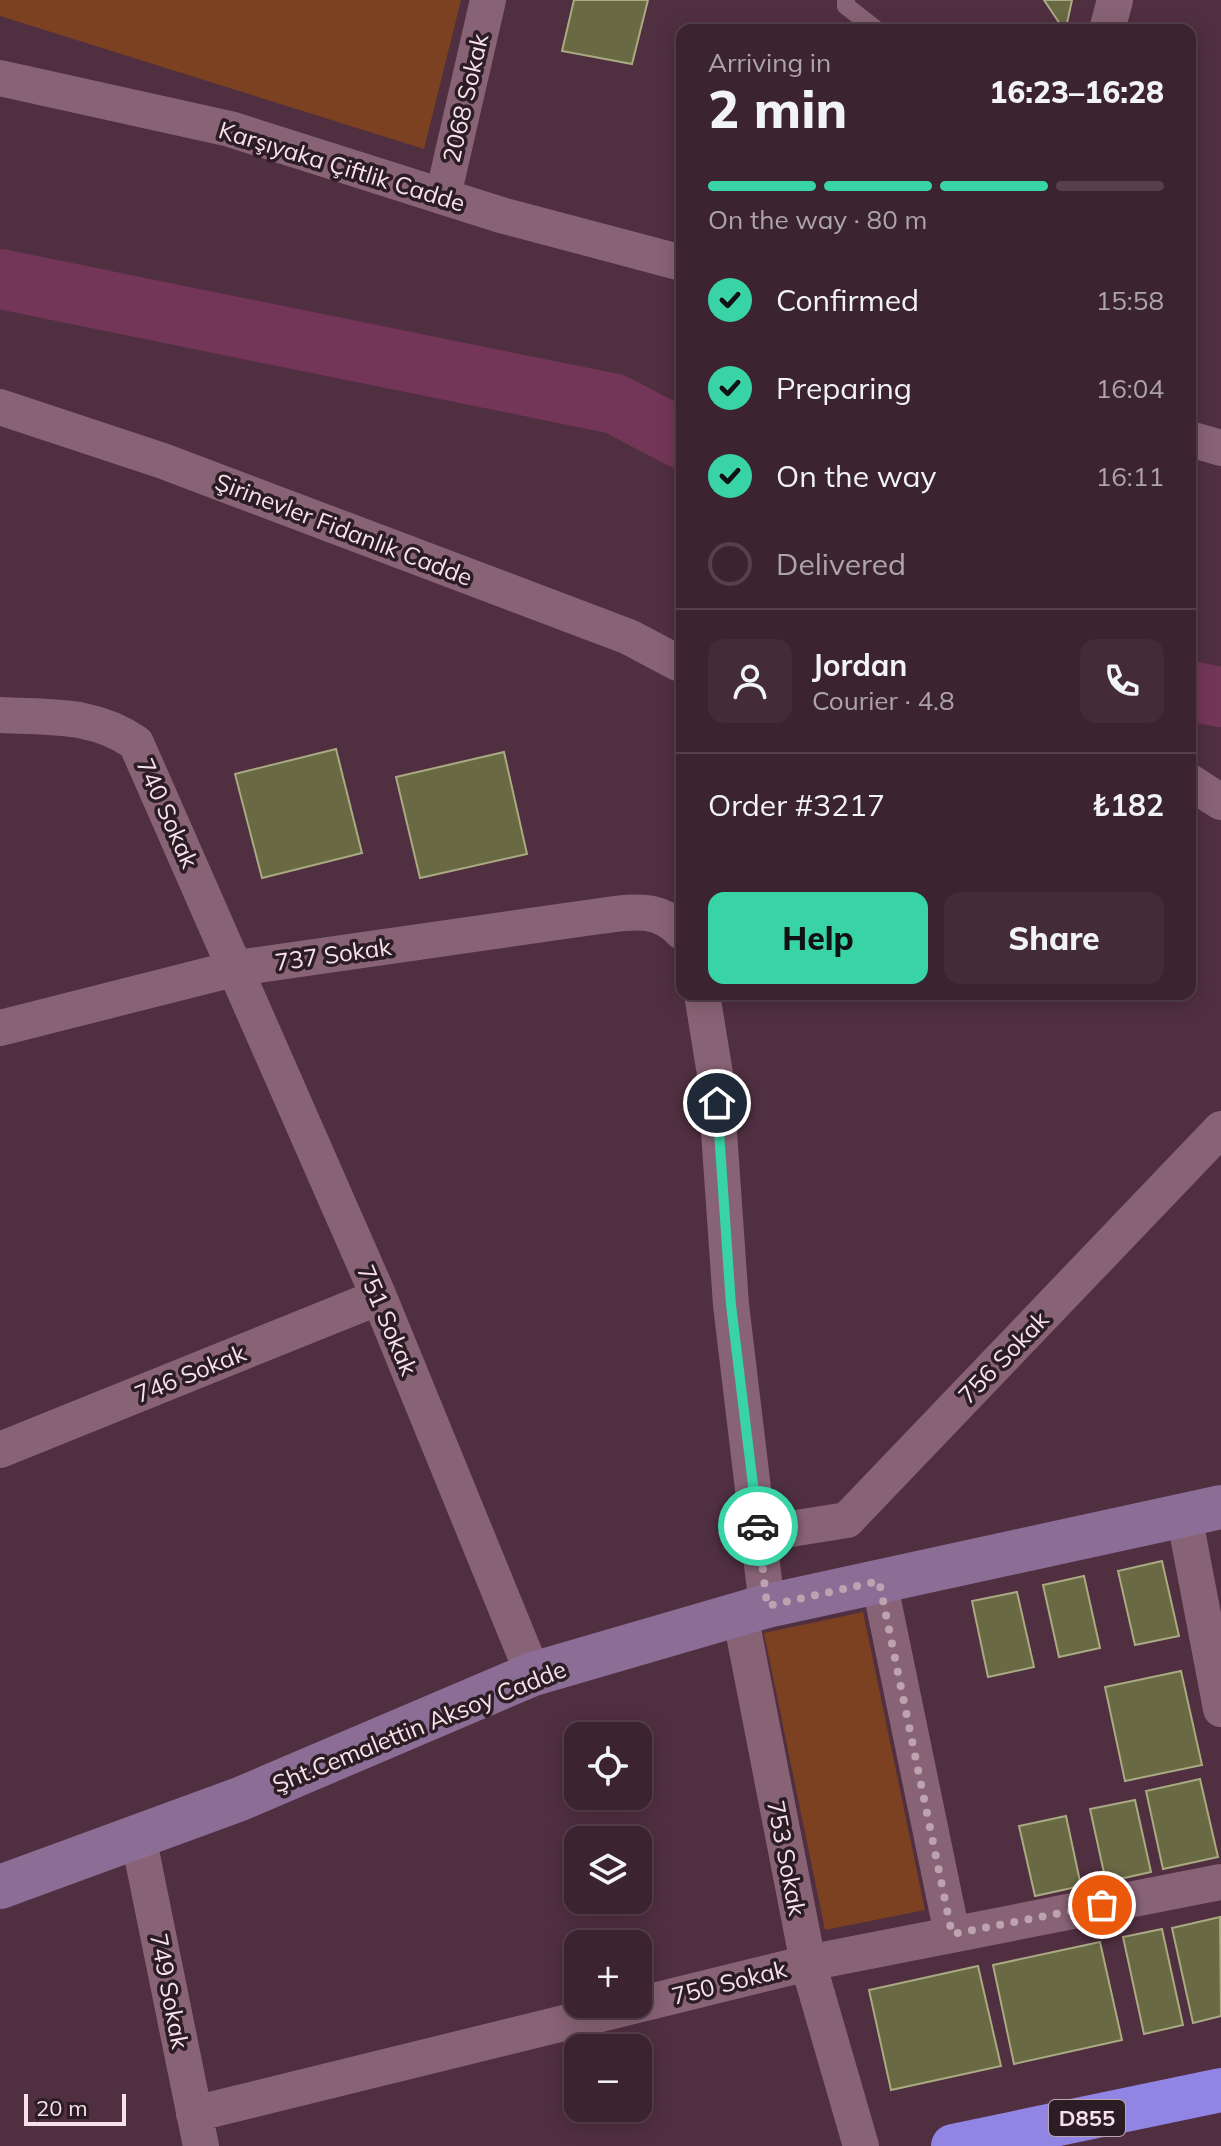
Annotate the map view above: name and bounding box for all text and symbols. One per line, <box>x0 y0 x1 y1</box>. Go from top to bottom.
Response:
street label: 2068 Sokak <box>436 30 495 165</box>
text: Arriving in <box>708 46 831 79</box>
text: 16:23–16:28 <box>989 73 1164 111</box>
text: 2 min <box>708 76 847 141</box>
street label: Karşıyaka Çiftlik Cadde <box>215 114 469 218</box>
text: On the way · 80 m <box>708 203 927 236</box>
icon: check <box>708 278 752 322</box>
text: Confirmed <box>776 281 919 319</box>
text: 15:58 <box>1096 284 1164 317</box>
icon: check <box>708 366 752 410</box>
text: Preparing <box>776 369 912 407</box>
text: 16:04 <box>1096 372 1164 405</box>
icon: check <box>708 454 752 498</box>
text: On the way <box>776 457 936 495</box>
text: 16:11 <box>1096 460 1164 493</box>
street label: Şirinevler Fidanlık Cadde <box>211 466 477 592</box>
text: Delivered <box>776 545 906 583</box>
button: person <box>708 639 792 723</box>
button: phone <box>1080 639 1164 723</box>
text: Jordan <box>812 646 907 684</box>
text: Courier · 4.8 <box>812 684 955 717</box>
street label: 740 Sokak <box>130 753 206 873</box>
text: Order #3217 <box>708 786 885 824</box>
text: ₺182 <box>1092 786 1164 824</box>
button: Help <box>708 892 928 984</box>
button: Share <box>944 892 1164 984</box>
street label: 737 Sokak <box>273 931 394 977</box>
pin <box>683 1069 751 1137</box>
icon: home <box>695 1081 739 1125</box>
street label: 751 Sokak <box>351 1260 425 1380</box>
street label: 756 Sokak <box>952 1304 1055 1410</box>
street label: 746 Sokak <box>130 1337 251 1409</box>
courier <box>718 1486 798 1566</box>
icon: car <box>736 1504 780 1548</box>
street label: Şht.Cemalettin Aksoy Cadde <box>268 1653 570 1799</box>
map controls <box>564 1722 652 2122</box>
button: locate <box>564 1722 652 1810</box>
street label: 753 Sokak <box>761 1798 813 1919</box>
button: layers <box>564 1826 652 1914</box>
pin <box>1068 1871 1136 1939</box>
icon: bag <box>1080 1883 1124 1927</box>
button: + <box>564 1930 652 2018</box>
street label: 749 Sokak <box>144 1931 196 2052</box>
street label: 750 Sokak <box>669 1953 790 2011</box>
button: − <box>564 2034 652 2122</box>
scale bar <box>24 2090 126 2126</box>
text: 20 m <box>36 2094 87 2122</box>
road number: D855 <box>1049 2100 1125 2136</box>

